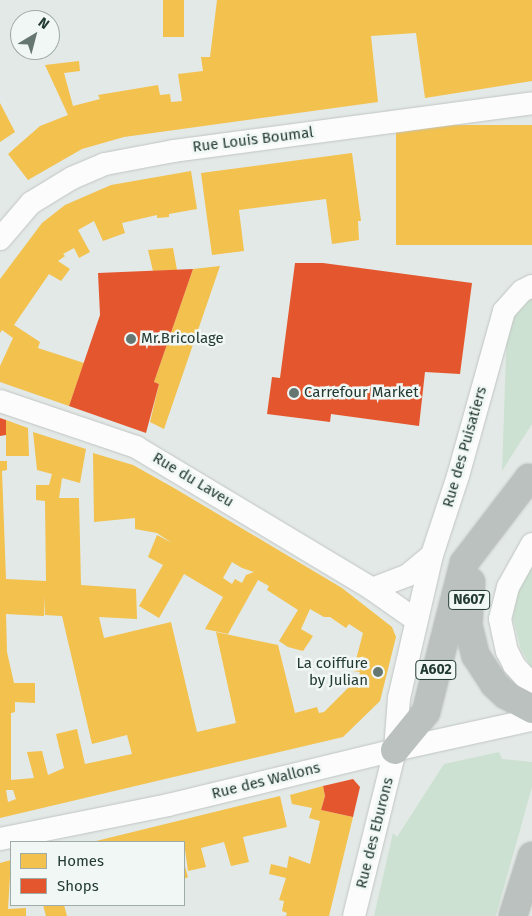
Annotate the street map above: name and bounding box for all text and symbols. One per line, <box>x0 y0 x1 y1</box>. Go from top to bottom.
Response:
north arrow <box>10 10 60 60</box>
text: N <box>35 14 53 33</box>
street label: Rue Louis Boumal <box>192 124 314 156</box>
place label: Mr.Bricolage <box>141 330 224 348</box>
marker: Mr.Bricolage <box>125 333 137 345</box>
place label: Carrefour Market <box>304 384 419 402</box>
street label: Rue des Puisatiers <box>439 385 491 509</box>
marker: Carrefour Market <box>288 387 300 399</box>
street label: Rue du Laveu <box>149 449 237 511</box>
road number: N607 <box>448 588 490 612</box>
place label: La coiffure by Julian <box>296 654 368 689</box>
road number: A602 <box>415 658 457 682</box>
marker: La coiffure by Julian <box>372 666 384 678</box>
street label: Rue des Wallons <box>210 759 322 803</box>
street label: Rue des Eburons <box>353 776 397 890</box>
legend <box>10 841 185 906</box>
text: Homes <box>57 852 104 870</box>
text: Shops <box>57 877 99 895</box>

